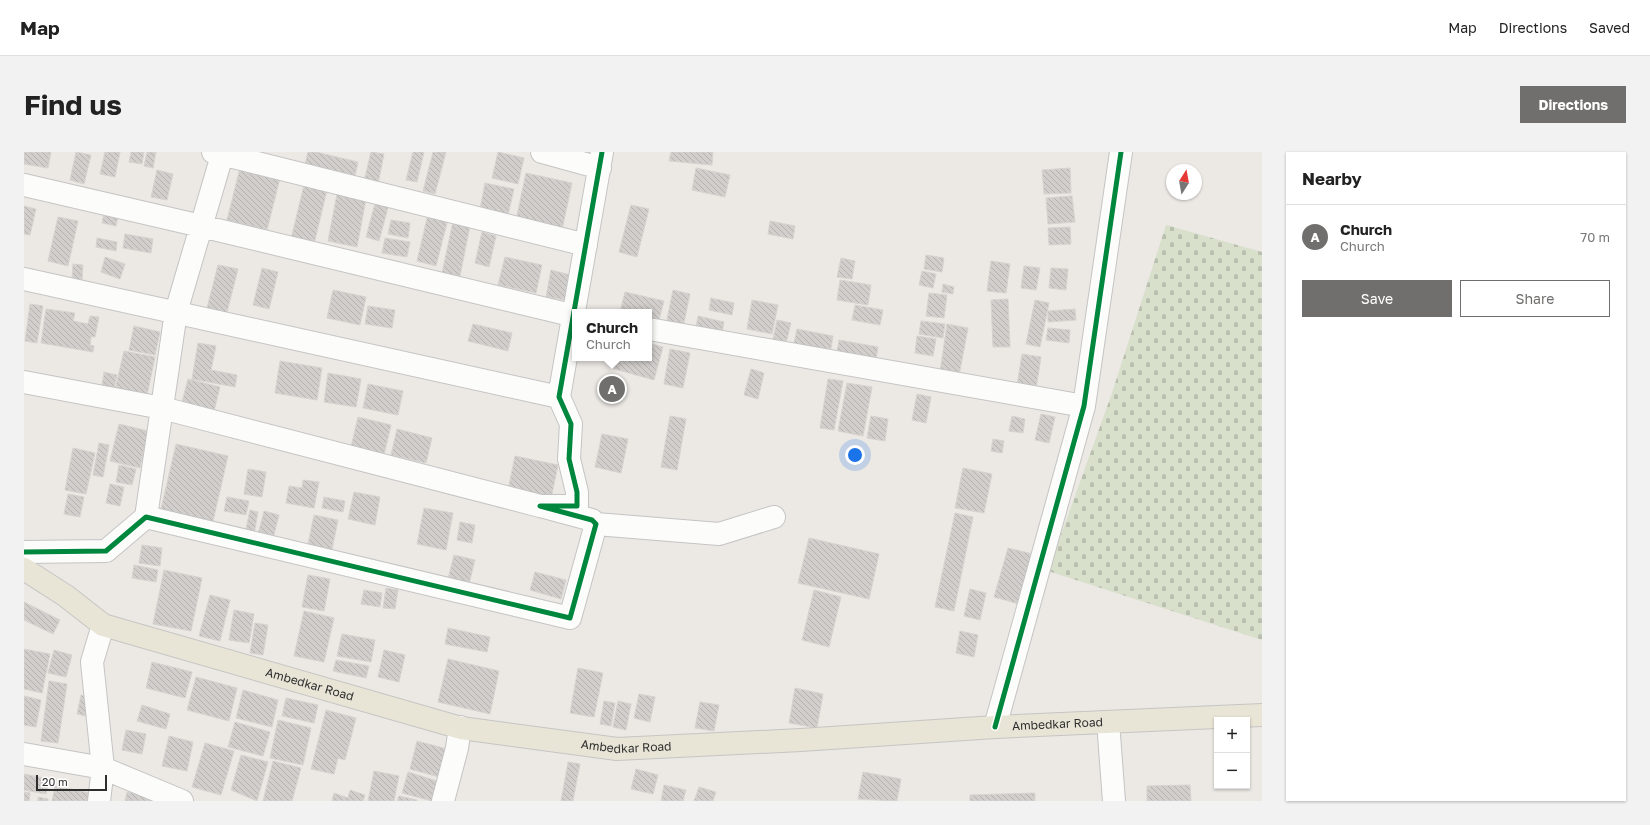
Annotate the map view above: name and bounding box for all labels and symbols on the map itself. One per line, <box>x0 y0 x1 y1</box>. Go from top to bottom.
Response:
north arrow <box>1166 164 1202 200</box>
pin: A <box>599 374 625 404</box>
your location <box>845 445 865 465</box>
street label: Ambedkar Road <box>264 664 356 704</box>
street label: Ambedkar Road <box>1012 714 1103 733</box>
street label: Ambedkar Road <box>580 736 672 756</box>
scale bar <box>36 773 107 792</box>

